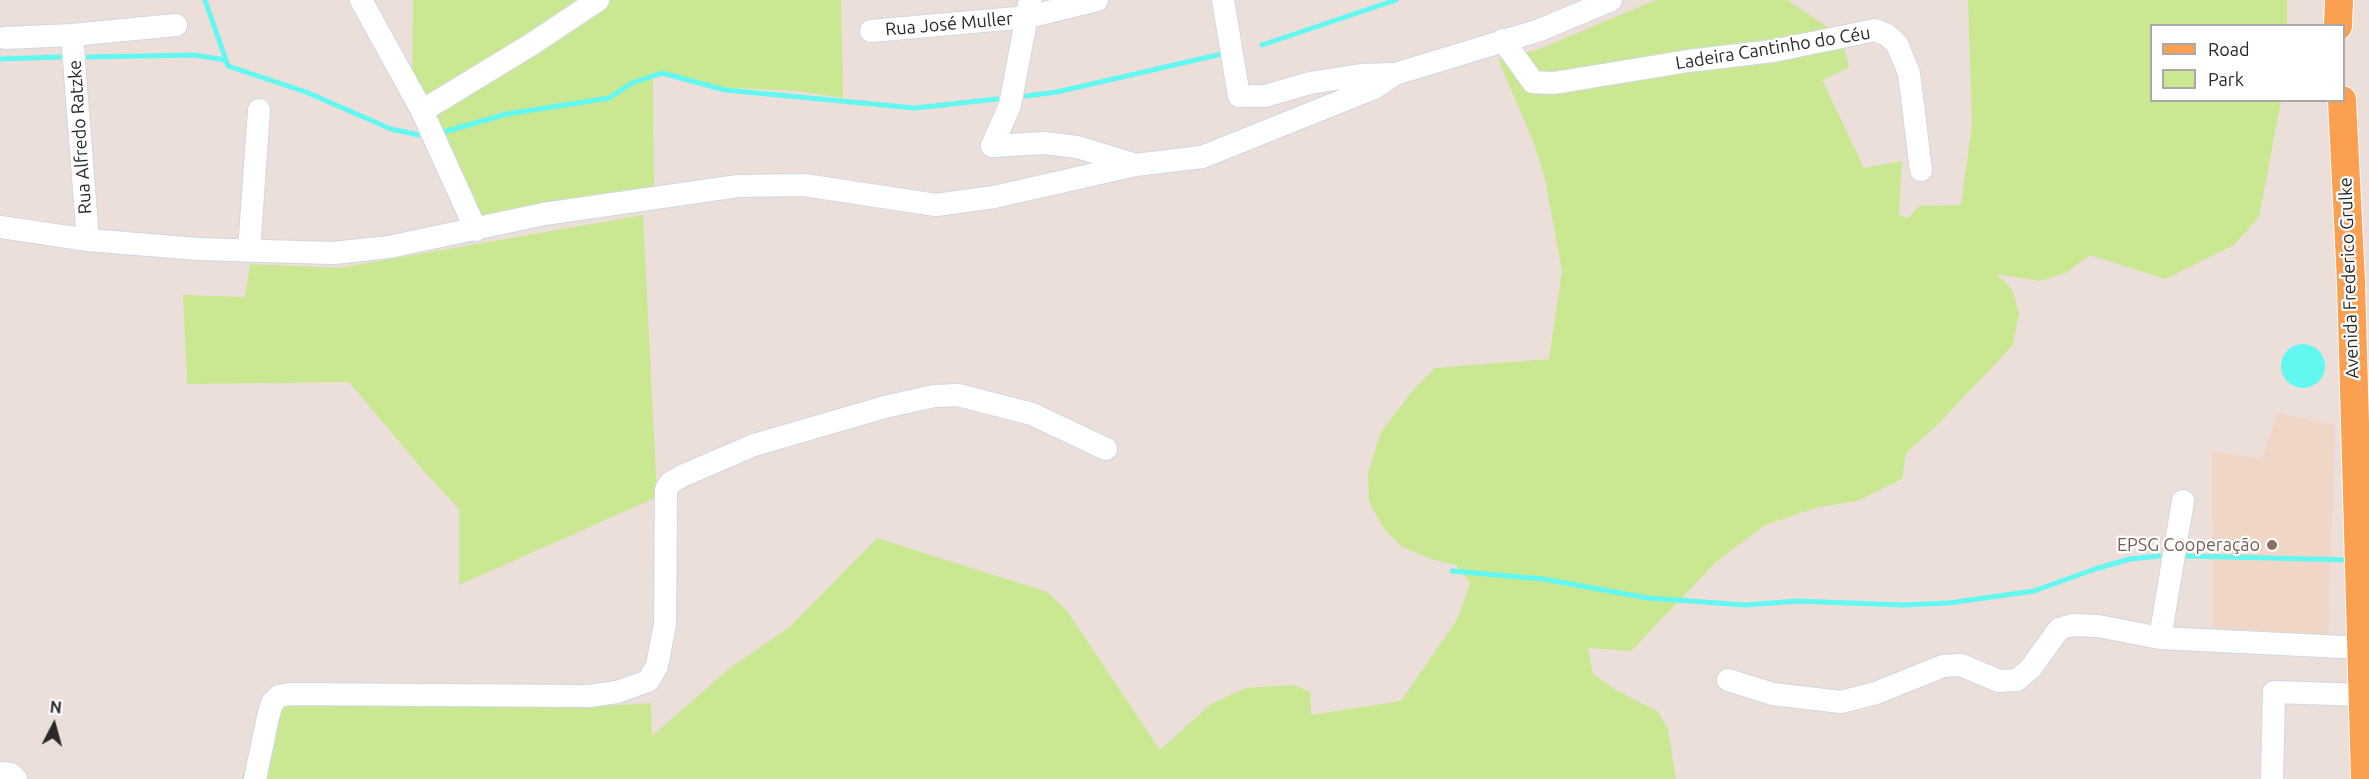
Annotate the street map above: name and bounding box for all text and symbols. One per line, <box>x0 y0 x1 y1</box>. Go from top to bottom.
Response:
street label: Rua José Muller <box>884 8 1014 40</box>
street label: Ladeira Cantinho do Céu <box>1674 22 1872 74</box>
legend <box>2150 24 2345 102</box>
text: Road <box>2208 39 2250 59</box>
street label: Rua Alfredo Ratzke <box>64 59 96 215</box>
text: Park <box>2208 69 2244 89</box>
street label: Avenida Frederico Grulke <box>2335 177 2363 379</box>
place label: EPSG Cooperação <box>2117 534 2260 556</box>
marker: EPSG Cooperação <box>2265 538 2279 552</box>
north arrow <box>24 695 84 755</box>
text: N <box>49 698 63 717</box>

